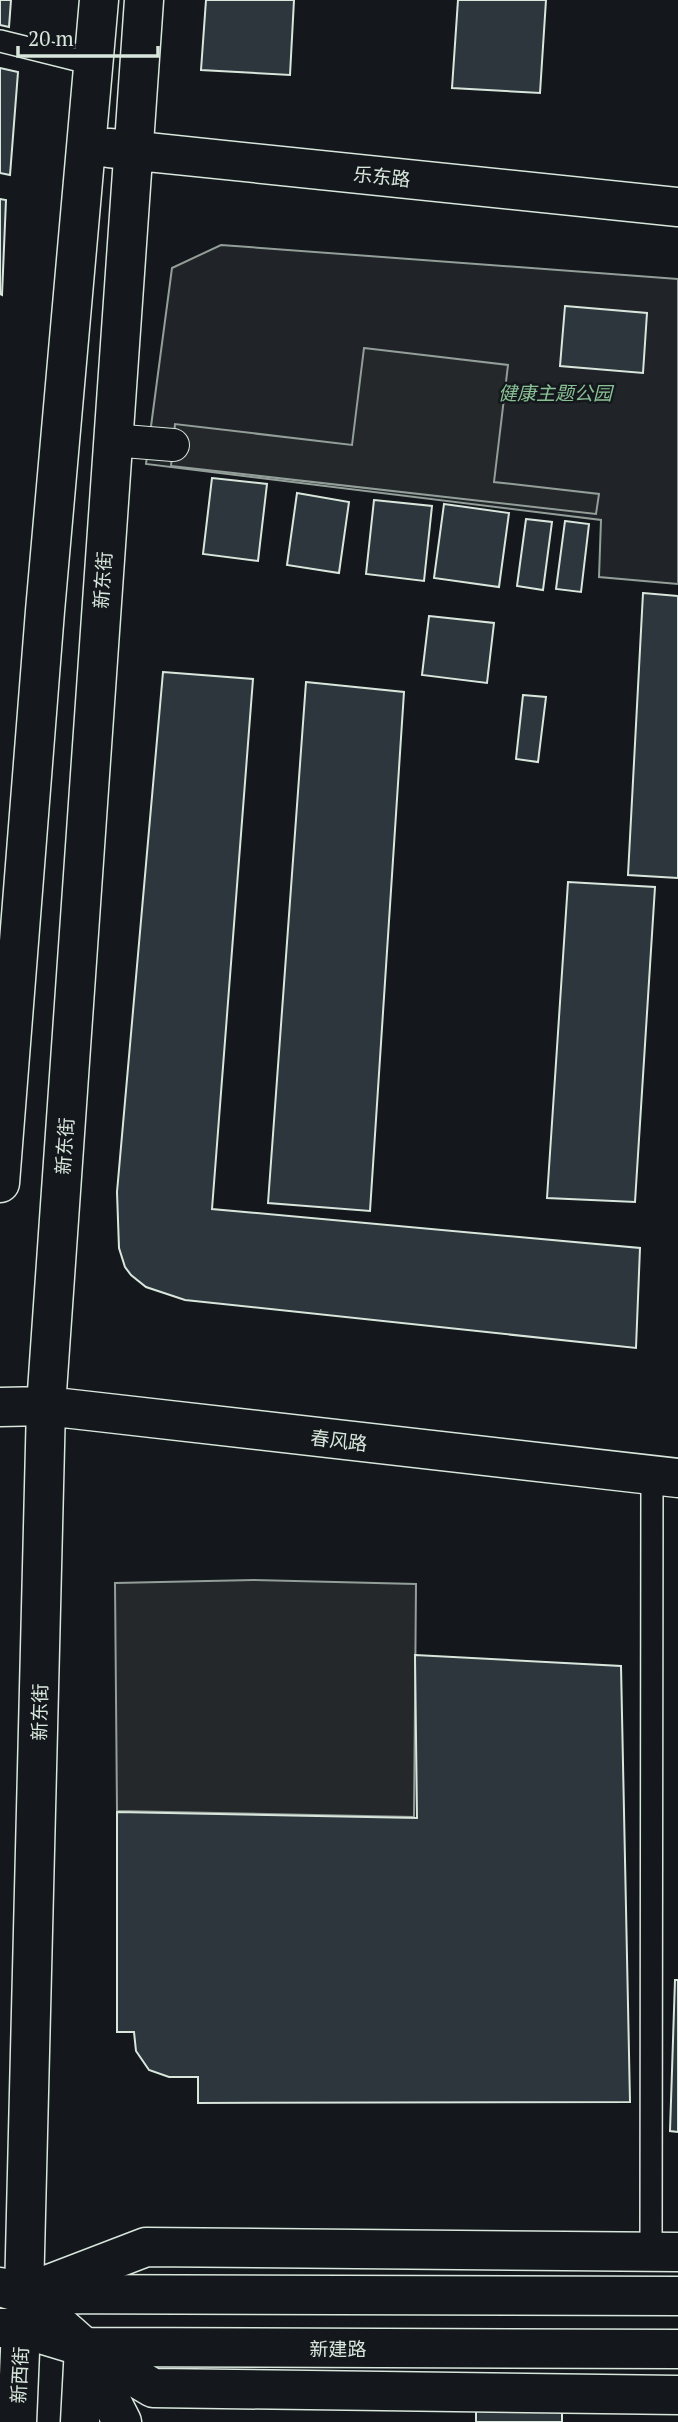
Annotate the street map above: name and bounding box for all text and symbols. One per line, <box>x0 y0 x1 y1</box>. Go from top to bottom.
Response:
scale bar <box>18 14 158 58</box>
text: 20 m <box>28 24 74 52</box>
street label: 乐东路 <box>352 161 412 191</box>
park label: 健康主题公园 <box>498 380 615 405</box>
street label: 新东街 <box>88 551 116 609</box>
street label: 新东街 <box>50 1117 78 1175</box>
street label: 春风路 <box>309 1424 369 1456</box>
street label: 新东街 <box>26 1683 52 1741</box>
street label: 新建路 <box>309 2336 367 2361</box>
street label: 新西街 <box>5 2346 33 2404</box>

